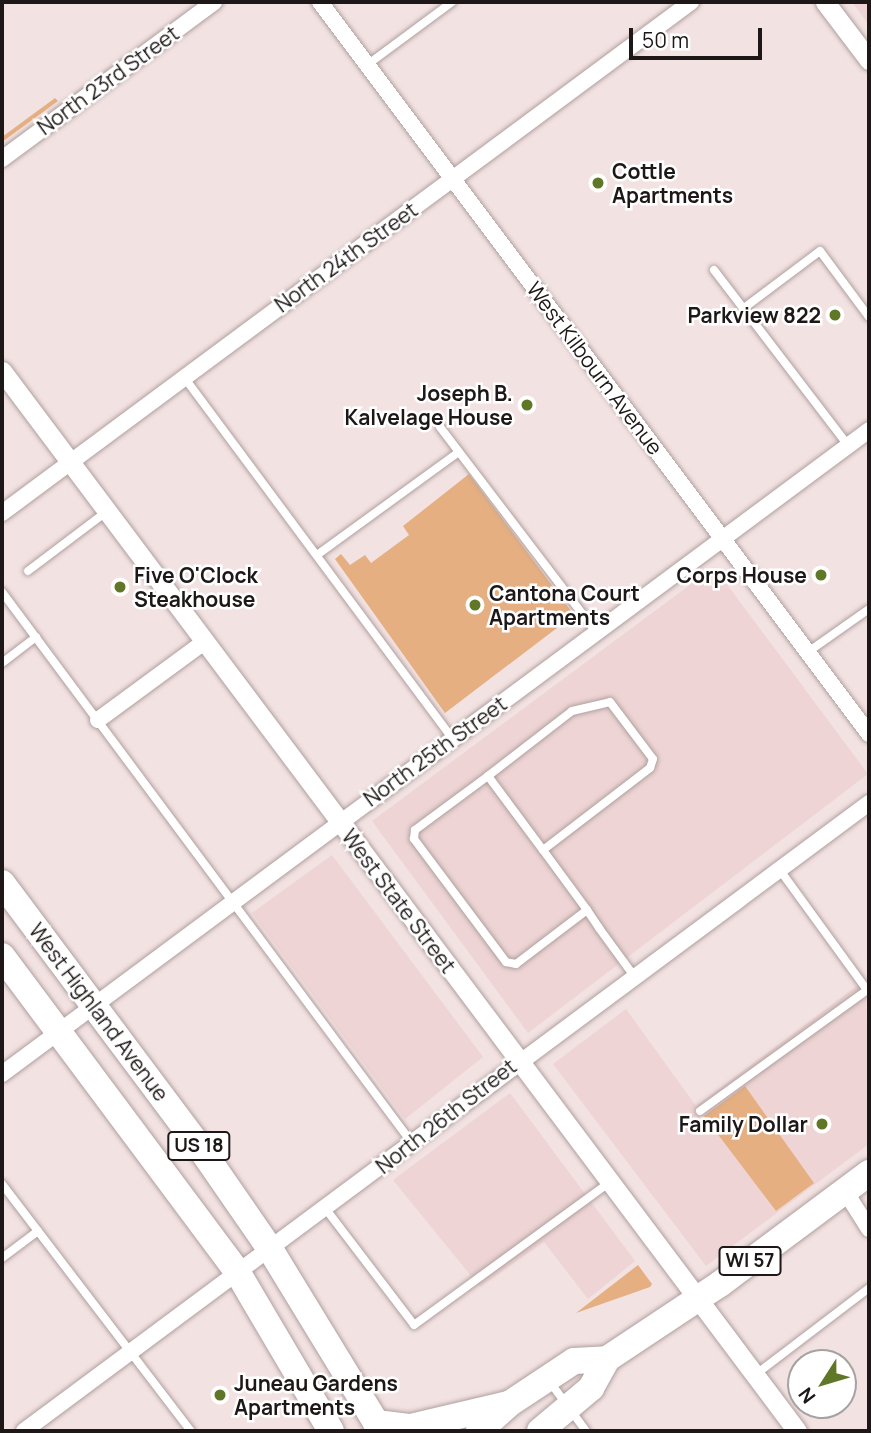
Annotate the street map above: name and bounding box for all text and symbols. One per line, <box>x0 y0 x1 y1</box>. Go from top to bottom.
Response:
scale bar <box>633 14 766 58</box>
street label: North 23rd Street <box>32 20 184 140</box>
text: 50 m <box>642 26 689 54</box>
place label: Cottle Apartments <box>612 158 733 208</box>
marker: Cottle Apartments <box>590 175 606 191</box>
street label: North 24th Street <box>270 197 422 317</box>
street label: West Kilbourn Avenue <box>522 277 668 459</box>
place label: Parkview 822 <box>687 302 821 328</box>
marker: Parkview 822 <box>827 307 843 323</box>
place label: Joseph B. Kalvelage House <box>345 380 513 430</box>
marker: Joseph B. Kalvelage House <box>519 397 535 413</box>
place label: Five O'Clock Steakhouse <box>134 562 258 612</box>
place label: Corps House <box>677 562 807 588</box>
marker: Corps House <box>813 567 829 583</box>
marker: Five O'Clock Steakhouse <box>112 579 128 595</box>
place label: Cantona Court Apartments <box>489 580 640 630</box>
marker: Cantona Court Apartments <box>467 597 483 613</box>
street label: North 25th Street <box>359 691 511 811</box>
street label: West State Street <box>337 824 461 978</box>
street label: West Highland Avenue <box>24 918 174 1106</box>
street label: North 26th Street <box>371 1053 521 1179</box>
place label: Family Dollar <box>679 1111 808 1137</box>
marker: Family Dollar <box>814 1116 830 1132</box>
road number: US 18 <box>166 1130 232 1162</box>
road number: WI 57 <box>718 1246 782 1276</box>
north arrow <box>787 1349 857 1419</box>
place label: Juneau Gardens Apartments <box>234 1370 398 1420</box>
text: N <box>792 1382 821 1409</box>
marker: Juneau Gardens Apartments <box>212 1387 228 1403</box>

